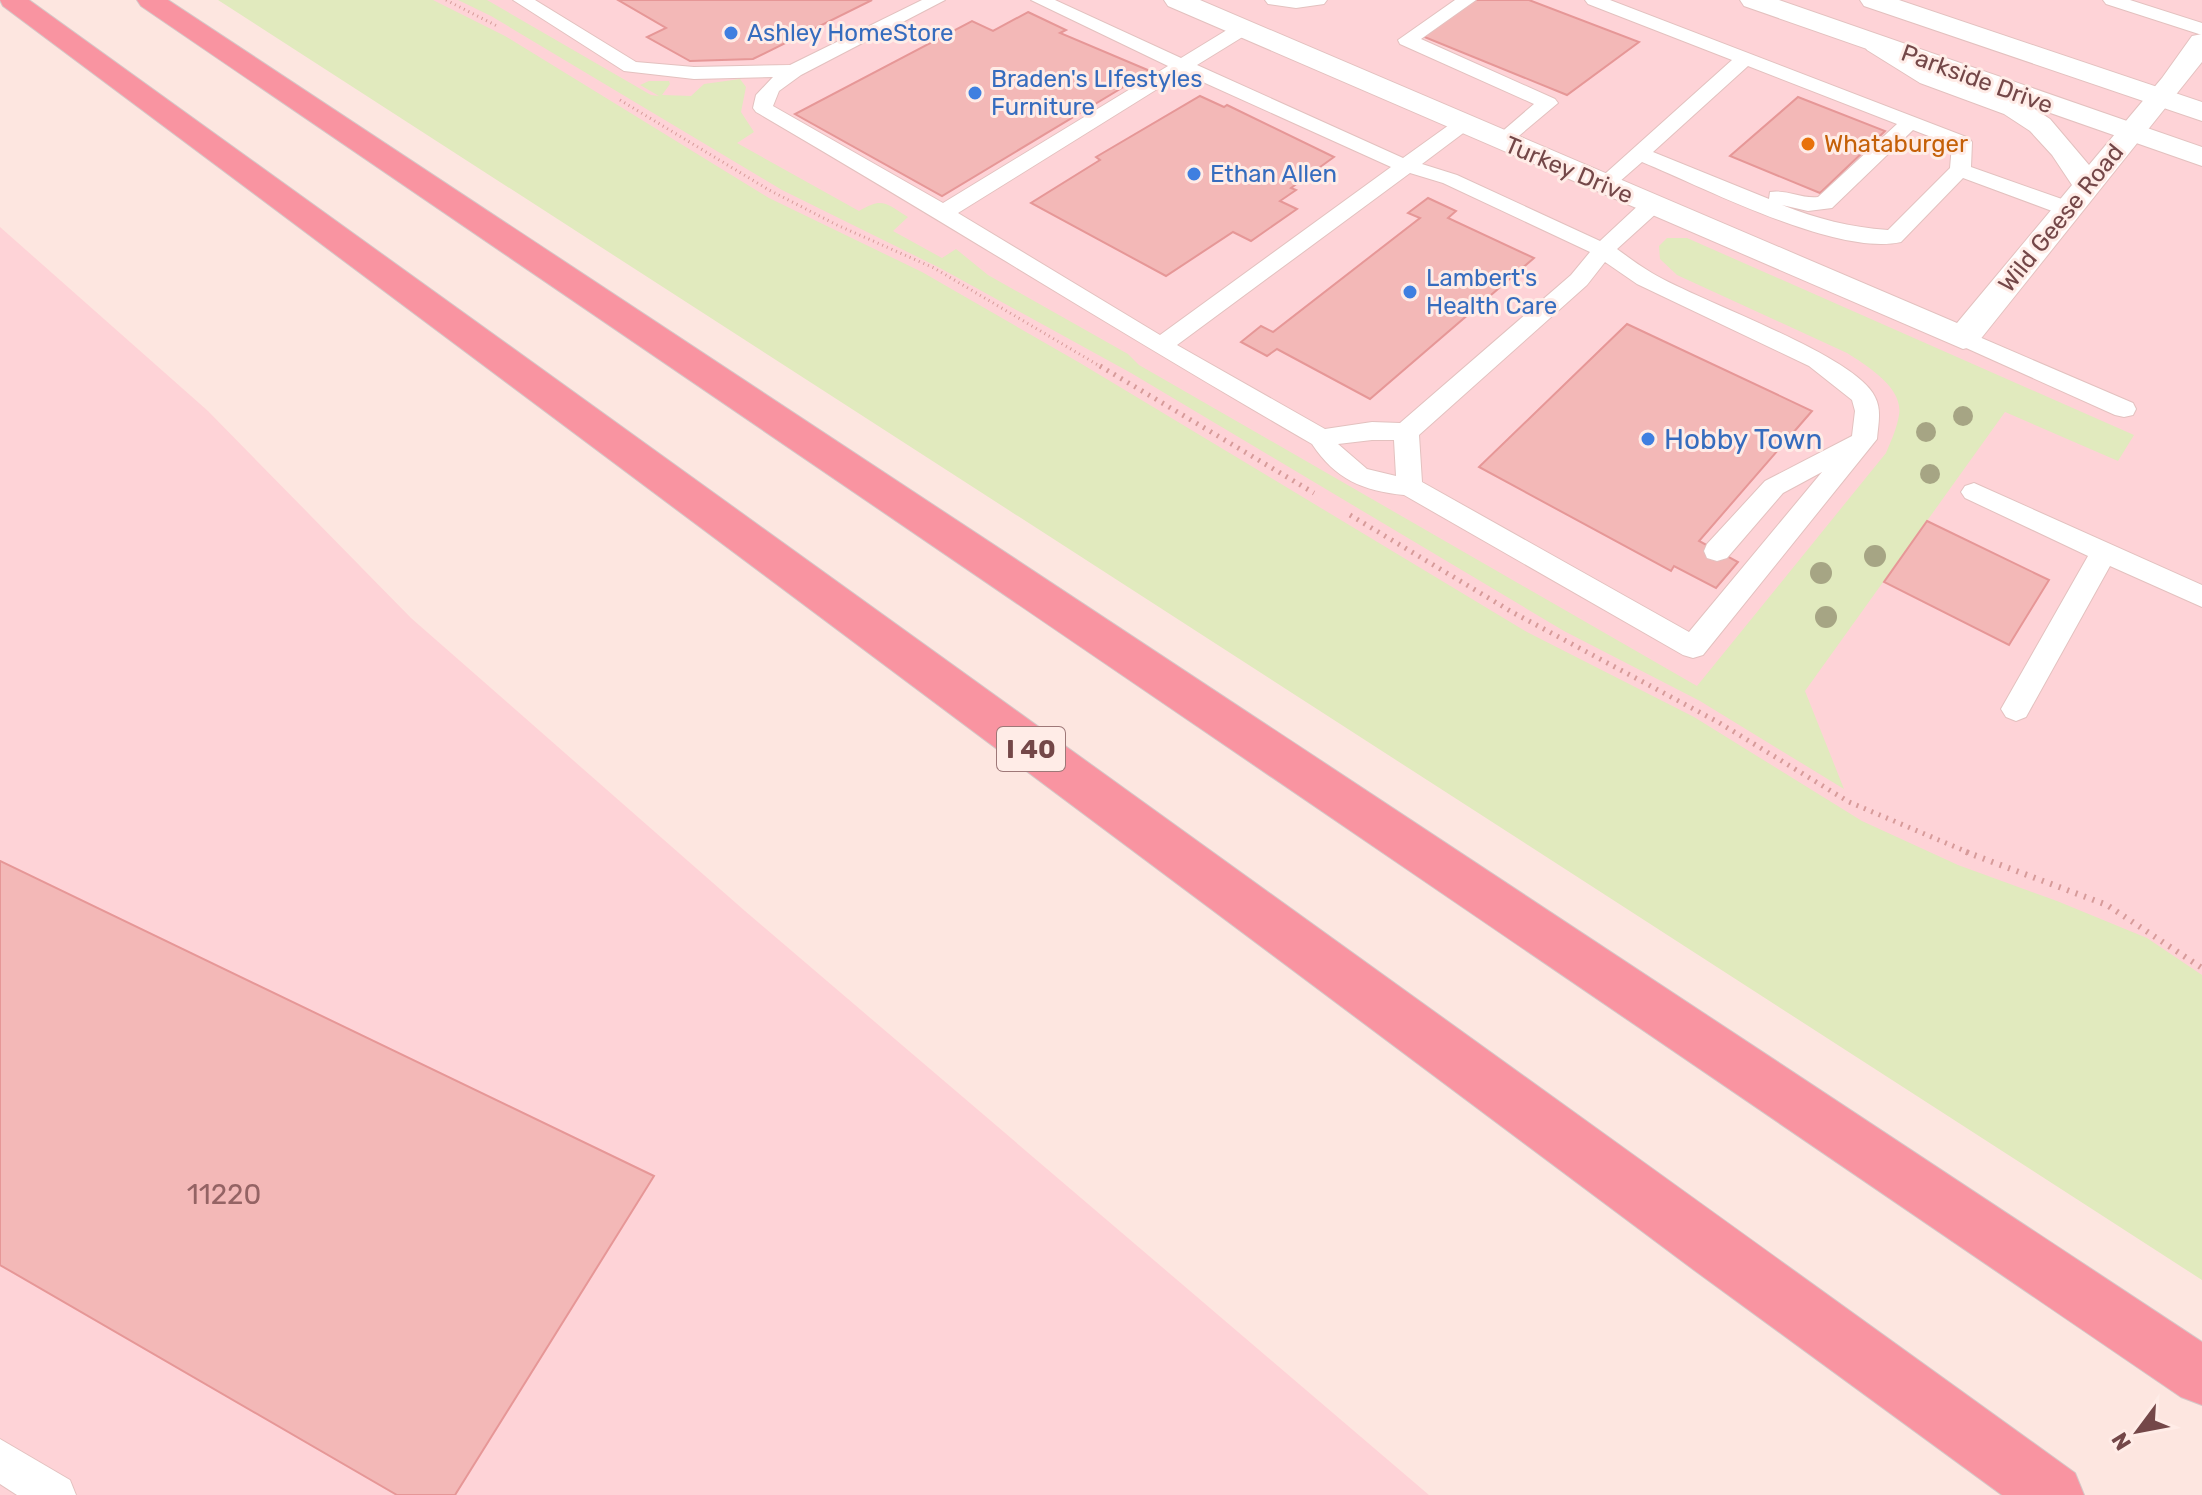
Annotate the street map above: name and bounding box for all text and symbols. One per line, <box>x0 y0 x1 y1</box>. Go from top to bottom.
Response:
place label: Ashley HomeStore <box>747 19 953 47</box>
marker: Ashley HomeStore <box>722 24 740 42</box>
street label: Parkside Drive <box>1897 39 2057 119</box>
place label: Braden's LIfestyles Furniture <box>991 65 1202 121</box>
marker: Braden's LIfestyles Furniture <box>966 84 984 102</box>
street label: Turkey Drive <box>1501 130 1637 210</box>
place label: Whataburger <box>1824 130 1968 158</box>
marker: Whataburger <box>1799 135 1817 153</box>
street label: Wild Geese Road <box>1993 138 2129 298</box>
place label: Ethan Allen <box>1210 160 1337 188</box>
marker: Ethan Allen <box>1185 165 1203 183</box>
place label: Lambert's Health Care <box>1426 264 1557 320</box>
marker: Lambert's Health Care <box>1401 283 1419 301</box>
place label: Hobby Town <box>1664 423 1822 456</box>
marker: Hobby Town <box>1639 430 1657 448</box>
road number: I 40 <box>997 727 1065 771</box>
house number: 11220 <box>187 1178 261 1211</box>
north arrow <box>2098 1391 2178 1471</box>
text: N <box>2106 1427 2137 1455</box>

